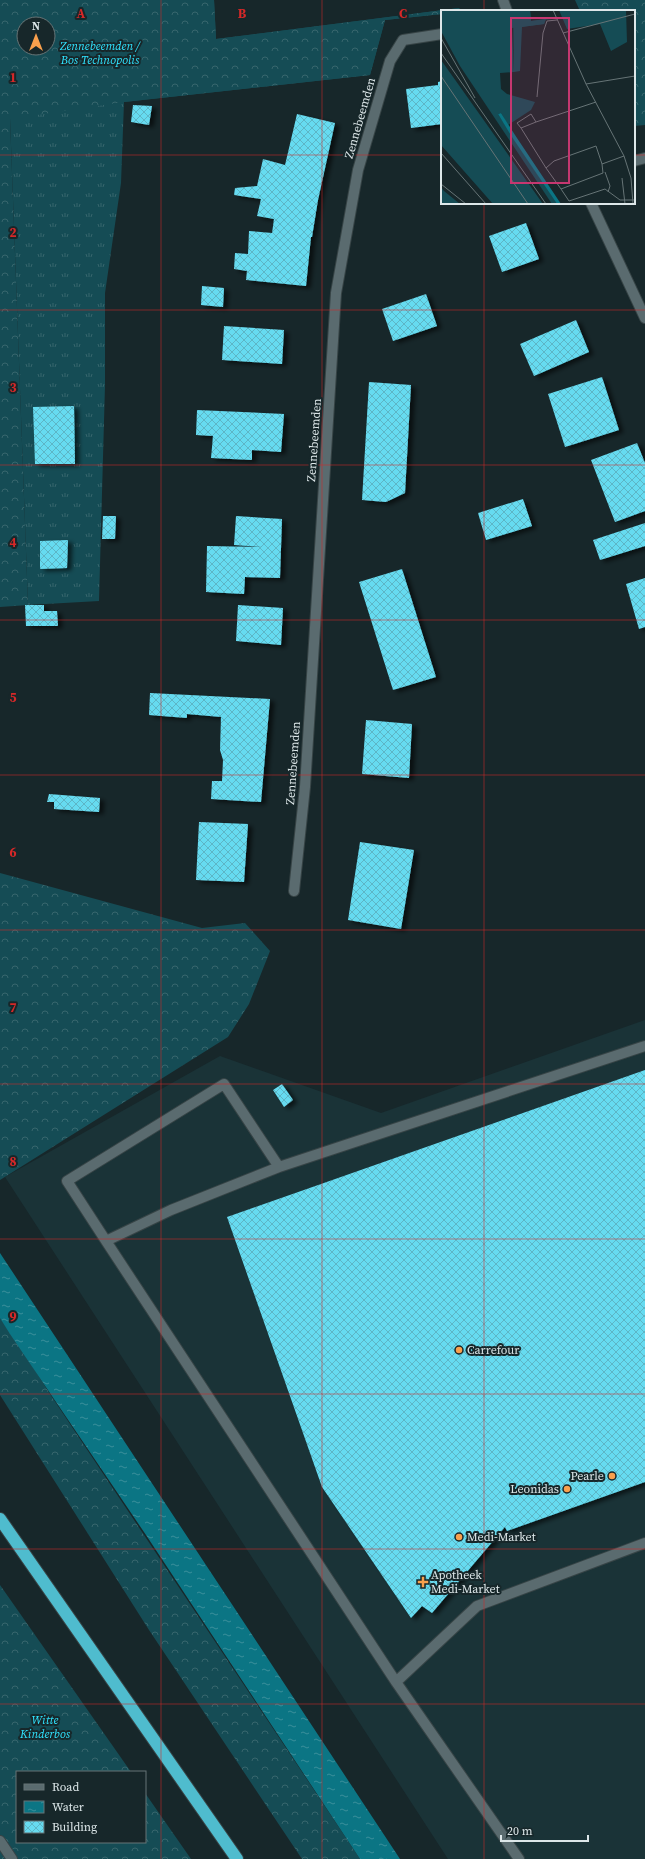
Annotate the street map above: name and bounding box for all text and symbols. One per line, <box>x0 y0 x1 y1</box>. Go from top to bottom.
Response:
text: A <box>77 5 86 22</box>
text: B <box>238 5 247 22</box>
text: C <box>399 5 407 22</box>
inset map <box>441 10 635 204</box>
north arrow <box>16 16 56 56</box>
text: N <box>32 19 40 34</box>
park label: Zennebeemden / Bos Technopolis <box>59 38 141 68</box>
text: 1 <box>9 69 17 86</box>
street label: Zennebeemden <box>341 76 379 160</box>
text: 2 <box>9 224 17 241</box>
text: 3 <box>9 379 17 396</box>
street label: Zennebeemden <box>303 398 325 482</box>
text: 4 <box>9 534 17 551</box>
text: 5 <box>9 689 17 706</box>
street label: Zennebeemden <box>282 721 304 805</box>
text: 6 <box>9 844 17 861</box>
text: 7 <box>9 999 17 1016</box>
text: 8 <box>9 1153 17 1170</box>
text: 9 <box>9 1308 17 1325</box>
place label: Carrefour <box>467 1342 519 1358</box>
marker: Carrefour <box>454 1345 464 1355</box>
place label: Pearle <box>570 1468 604 1484</box>
marker: Pearle <box>607 1471 617 1481</box>
place label: Leonidas <box>510 1481 559 1497</box>
marker: Leonidas <box>562 1484 572 1494</box>
place label: Medi-Market <box>467 1529 536 1545</box>
marker: Medi-Market <box>454 1532 464 1542</box>
place label: Apotheek Medi-Market <box>431 1567 500 1597</box>
marker: Apotheek Medi-Market <box>418 1577 428 1587</box>
park label: Witte Kinderbos <box>19 1712 71 1742</box>
legend <box>16 1771 146 1843</box>
text: Road <box>52 1779 79 1795</box>
text: Water <box>52 1799 84 1815</box>
scale bar <box>501 1817 588 1843</box>
text: Building <box>52 1819 97 1835</box>
text: 20 m <box>507 1823 533 1839</box>

